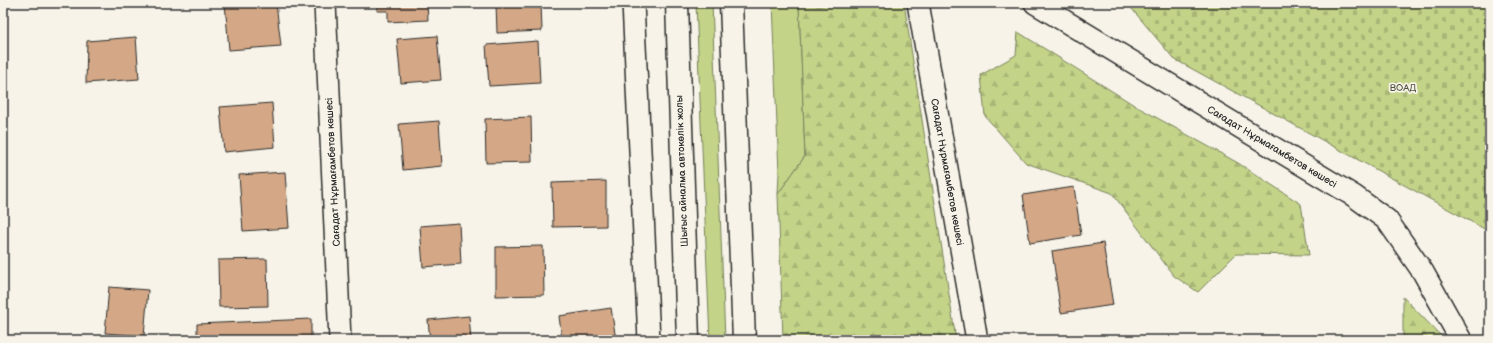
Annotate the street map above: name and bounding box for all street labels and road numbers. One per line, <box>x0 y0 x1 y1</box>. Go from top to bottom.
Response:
street label: Шығыс айналма автокөлік жолы <box>673 95 691 247</box>
street label: Сағадат Нұрмағамбетов көшесі <box>323 97 343 247</box>
street label: Сағадат Нұрмағамбетов көшесі <box>928 98 966 246</box>
street label: Сағадат Нұрмағамбетов көшесі <box>1205 103 1339 191</box>

